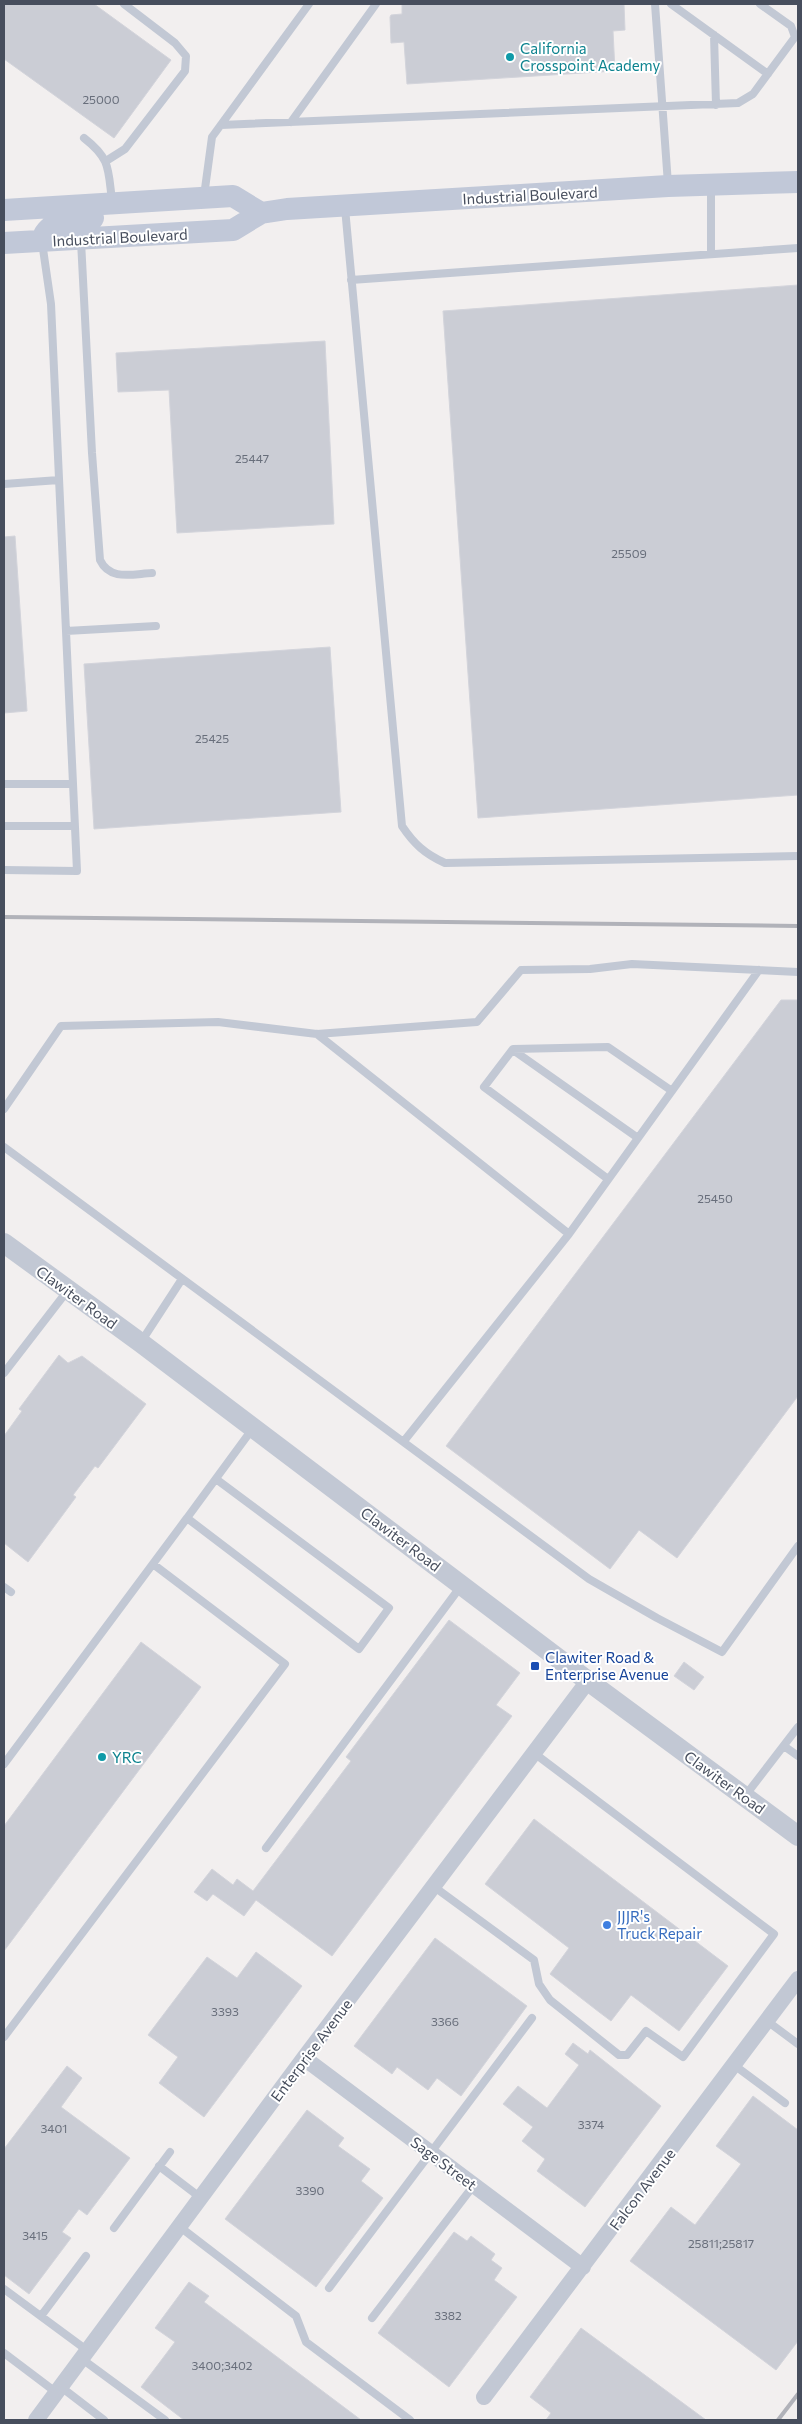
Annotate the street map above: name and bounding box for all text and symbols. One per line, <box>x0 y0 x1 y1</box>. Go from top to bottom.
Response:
place label: California Crosspoint Academy <box>520 39 661 74</box>
marker: California Crosspoint Academy <box>504 51 516 63</box>
house number: 25000 <box>82 92 120 106</box>
street label: Industrial Boulevard <box>462 182 598 208</box>
street label: Industrial Boulevard <box>52 224 188 250</box>
house number: 25447 <box>235 451 269 465</box>
house number: 25509 <box>611 546 647 560</box>
house number: 25425 <box>195 731 229 745</box>
house number: 25450 <box>697 1191 733 1205</box>
street label: Clawiter Road <box>33 1262 121 1332</box>
street label: Clawiter Road <box>357 1503 445 1575</box>
place label: Clawiter Road & Enterprise Avenue <box>545 1648 669 1683</box>
marker: Clawiter Road & Enterprise Avenue <box>529 1660 541 1672</box>
street label: Clawiter Road <box>681 1747 769 1817</box>
place label: YRC <box>112 1748 142 1766</box>
marker: YRC <box>96 1751 108 1763</box>
place label: JJJR's Truck Repair <box>617 1907 702 1942</box>
marker: JJJR's Truck Repair <box>601 1919 613 1931</box>
street label: Enterprise Avenue <box>267 1995 355 2105</box>
house number: 3393 <box>211 2004 239 2018</box>
house number: 3366 <box>431 2014 459 2028</box>
house number: 3374 <box>578 2117 604 2131</box>
house number: 3401 <box>40 2121 68 2135</box>
street label: Sage Street <box>408 2132 480 2194</box>
street label: Falcon Avenue <box>605 2144 679 2233</box>
house number: 3390 <box>296 2183 325 2197</box>
house number: 3415 <box>22 2228 48 2242</box>
house number: 25811;25817 <box>688 2236 754 2251</box>
house number: 3382 <box>434 2308 462 2322</box>
house number: 3400;3402 <box>191 2358 253 2373</box>

